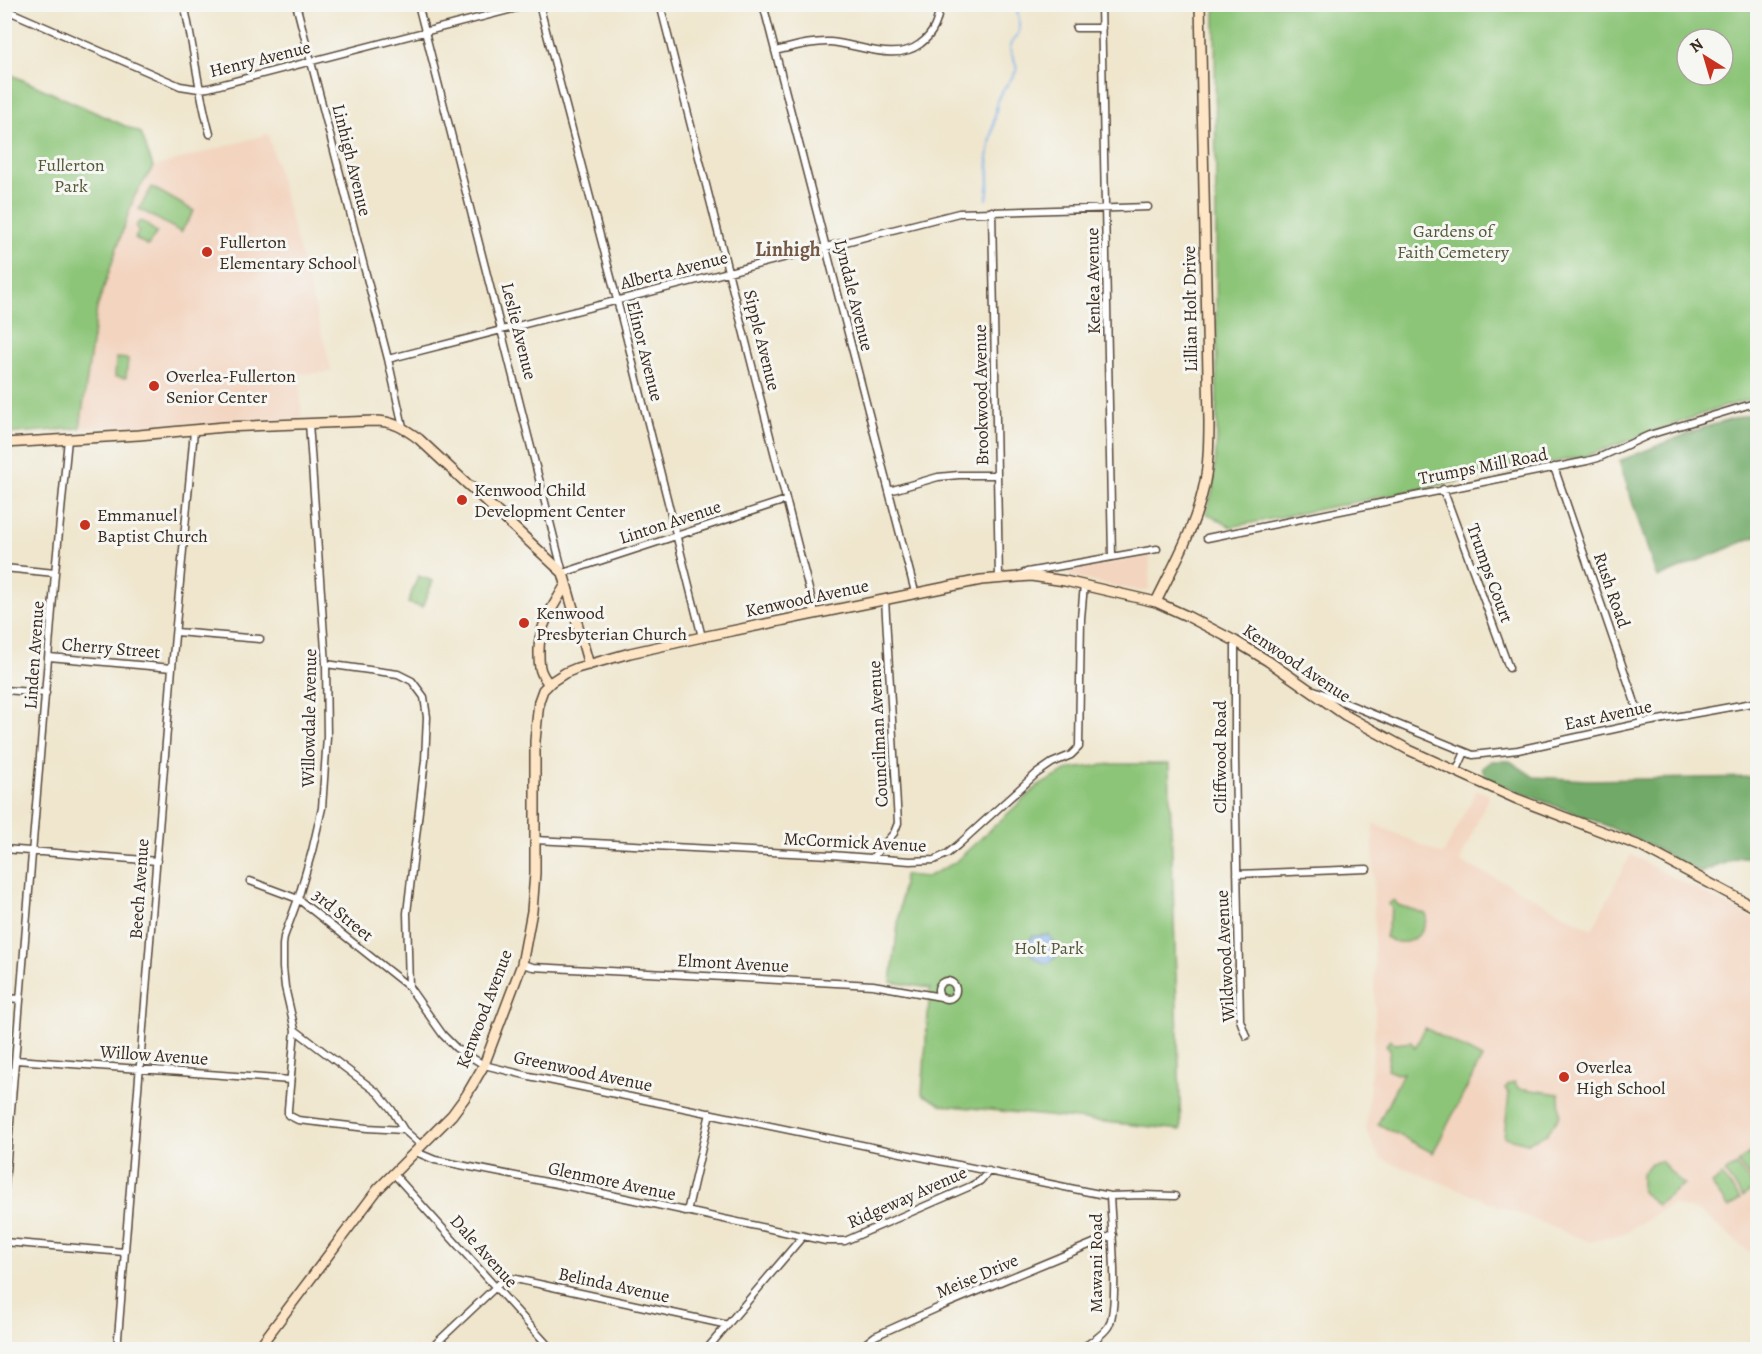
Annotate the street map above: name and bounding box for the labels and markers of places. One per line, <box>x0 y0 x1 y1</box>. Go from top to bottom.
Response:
place label: Fullerton Elementary School <box>219 230 357 275</box>
marker: Fullerton Elementary School <box>200 245 214 259</box>
place label: Overlea-Fullerton Senior Center <box>166 364 296 409</box>
marker: Overlea-Fullerton Senior Center <box>147 379 161 393</box>
place label: Kenwood Child Development Center <box>474 478 626 523</box>
marker: Kenwood Child Development Center <box>455 493 469 507</box>
place label: Emmanuel Baptist Church <box>97 503 208 548</box>
marker: Emmanuel Baptist Church <box>78 518 92 532</box>
place label: Kenwood Presbyterian Church <box>536 601 687 646</box>
marker: Kenwood Presbyterian Church <box>517 616 531 630</box>
place label: Overlea High School <box>1576 1055 1666 1100</box>
marker: Overlea High School <box>1557 1070 1571 1084</box>

